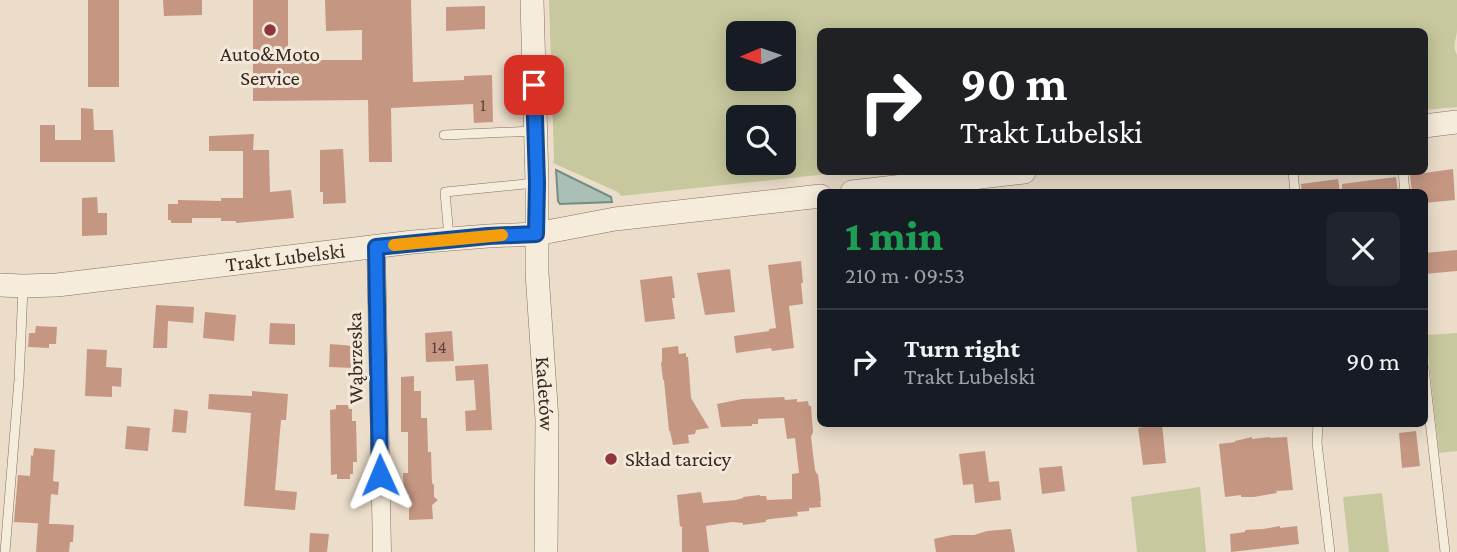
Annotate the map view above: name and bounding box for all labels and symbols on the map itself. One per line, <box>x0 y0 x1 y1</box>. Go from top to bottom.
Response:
north arrow <box>726 21 796 91</box>
marker: Auto&Moto Service <box>262 22 278 38</box>
place label: Auto&Moto Service <box>220 42 320 90</box>
pin <box>504 55 564 115</box>
house number: 1 <box>480 95 486 115</box>
street label: Trakt Lubelski <box>224 238 347 277</box>
street label: Wąbrzeska <box>342 311 368 404</box>
house number: 14 <box>431 337 447 357</box>
street label: Kadetów <box>531 356 559 432</box>
position arrow <box>343 438 417 512</box>
place label: Skład tarcicy <box>625 447 732 471</box>
marker: Skład tarcicy <box>603 451 619 467</box>

